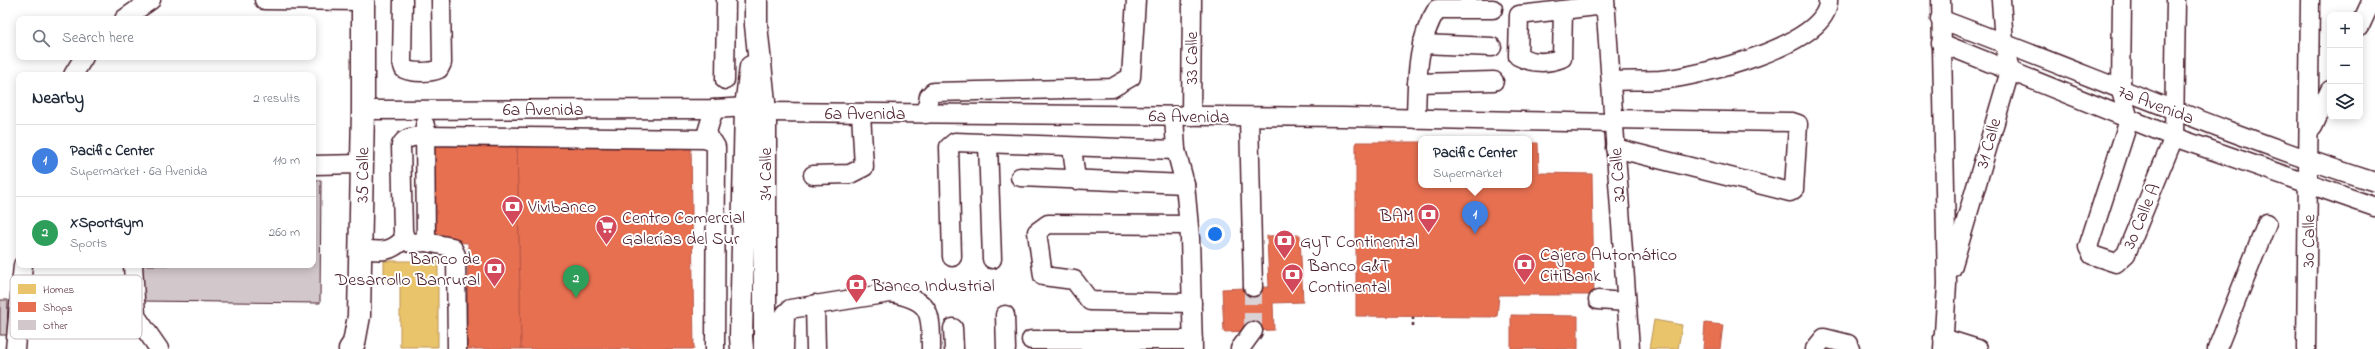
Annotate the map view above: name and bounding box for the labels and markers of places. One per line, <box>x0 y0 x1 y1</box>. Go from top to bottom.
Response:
bank icon: Vivibanco <box>499 193 525 226</box>
place label: Vivibanco <box>527 195 596 221</box>
pin: 1 <box>1462 201 1488 234</box>
bank icon: BAM <box>1416 202 1442 235</box>
place label: BAM <box>1379 204 1414 230</box>
place label: Centro Comercial Galerías del Sur <box>622 206 745 253</box>
supermarket icon: Centro Comercial Galerías del Sur <box>593 214 619 247</box>
bank icon: GyT Continental <box>1272 228 1298 261</box>
place label: GyT Continental <box>1300 230 1418 256</box>
place label: Cajero Automático CitiBank <box>1540 243 1677 290</box>
place label: Banco de Desarrollo Banrural <box>334 247 481 294</box>
bank icon: Cajero Automático CitiBank <box>1511 251 1537 284</box>
place label: Banco G&T Continental <box>1307 254 1390 301</box>
bank icon: Banco de Desarrollo Banrural <box>482 255 508 288</box>
bank icon: Banco G&T Continental <box>1279 262 1305 295</box>
pin: 2 <box>563 265 589 298</box>
bank icon: Banco Industrial <box>843 272 869 305</box>
place label: Banco Industrial <box>871 274 995 300</box>

